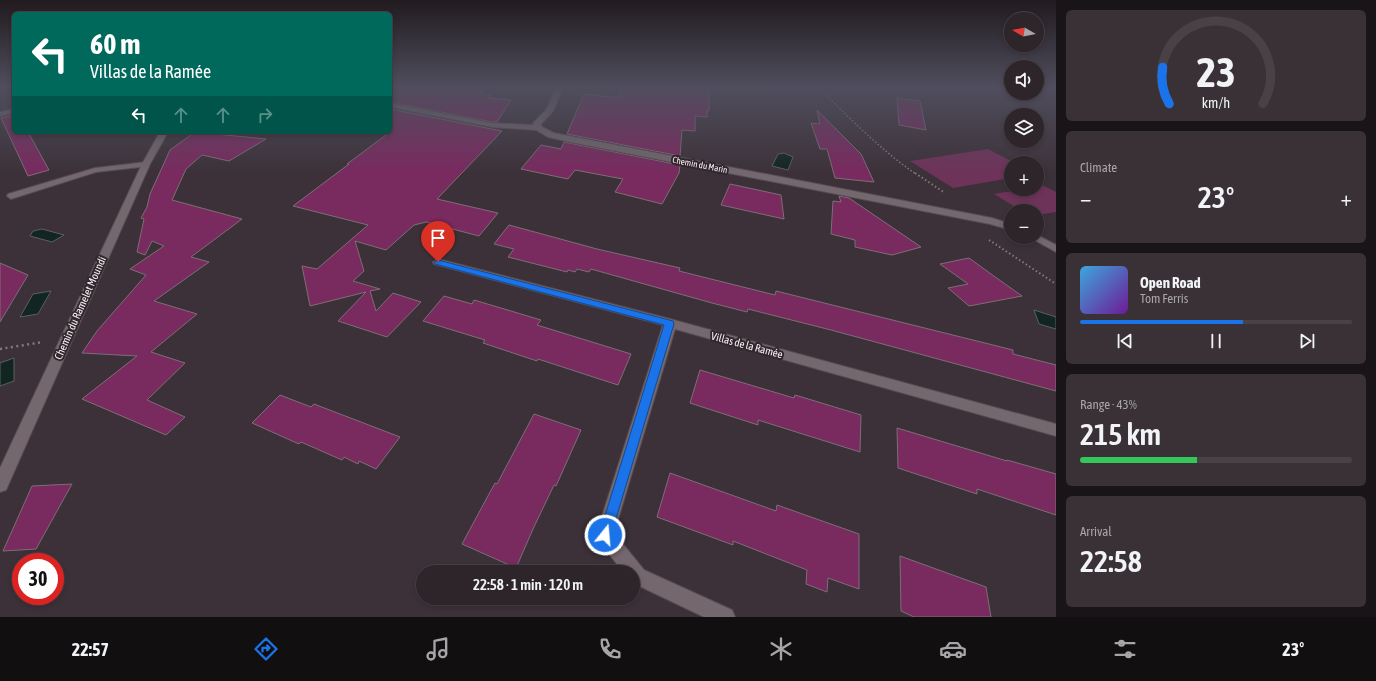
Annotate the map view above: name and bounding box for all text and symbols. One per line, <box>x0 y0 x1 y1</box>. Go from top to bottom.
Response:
north arrow <box>1004 12 1044 52</box>
map controls <box>1004 12 1044 244</box>
icon: left <box>24 28 76 80</box>
text: 60 m <box>90 28 140 60</box>
text: 23 <box>1196 48 1236 96</box>
button: sound <box>1004 60 1044 100</box>
text: Villas de la Ramée <box>90 61 211 82</box>
text: km/h <box>1202 94 1230 110</box>
icon: left <box>128 104 150 126</box>
icon: ahead <box>170 104 192 126</box>
icon: ahead <box>212 104 234 126</box>
icon: right <box>254 104 276 126</box>
button: layers <box>1004 108 1044 148</box>
street label: Chemin du Marin <box>672 155 728 175</box>
button: + <box>1004 156 1044 196</box>
text: Climate <box>1080 160 1117 175</box>
text: 23° <box>1198 180 1234 214</box>
text: − <box>1080 185 1091 211</box>
text: + <box>1341 185 1352 211</box>
button: − <box>1004 204 1044 244</box>
pin <box>421 221 455 262</box>
icon: arrive <box>427 227 449 249</box>
street label: Chemin du Ramelet Moundi <box>52 255 108 361</box>
text: Open Road <box>1140 274 1201 291</box>
text: Tom Ferris <box>1140 291 1188 306</box>
street label: Villas de la Ramée <box>710 330 784 360</box>
icon: previous <box>1114 330 1136 352</box>
icon: pause <box>1205 330 1227 352</box>
icon: next <box>1296 330 1318 352</box>
text: Range · 43% <box>1080 397 1137 412</box>
text: 215 km <box>1080 417 1161 451</box>
position arrow <box>584 514 626 556</box>
text: Arrival <box>1080 524 1112 539</box>
text: 22:58 <box>1080 544 1142 578</box>
speed limit sign: 30 <box>12 553 64 605</box>
text: 22:58 · 1 min · 120 m <box>473 576 583 593</box>
icon: directions <box>252 635 280 663</box>
icon: music <box>424 635 452 663</box>
icon: phone <box>596 635 624 663</box>
icon: climate <box>767 635 795 663</box>
icon: car <box>939 635 967 663</box>
icon: filters <box>1111 635 1139 663</box>
text: 22:57 <box>72 639 109 660</box>
text: 23° <box>1282 639 1304 660</box>

